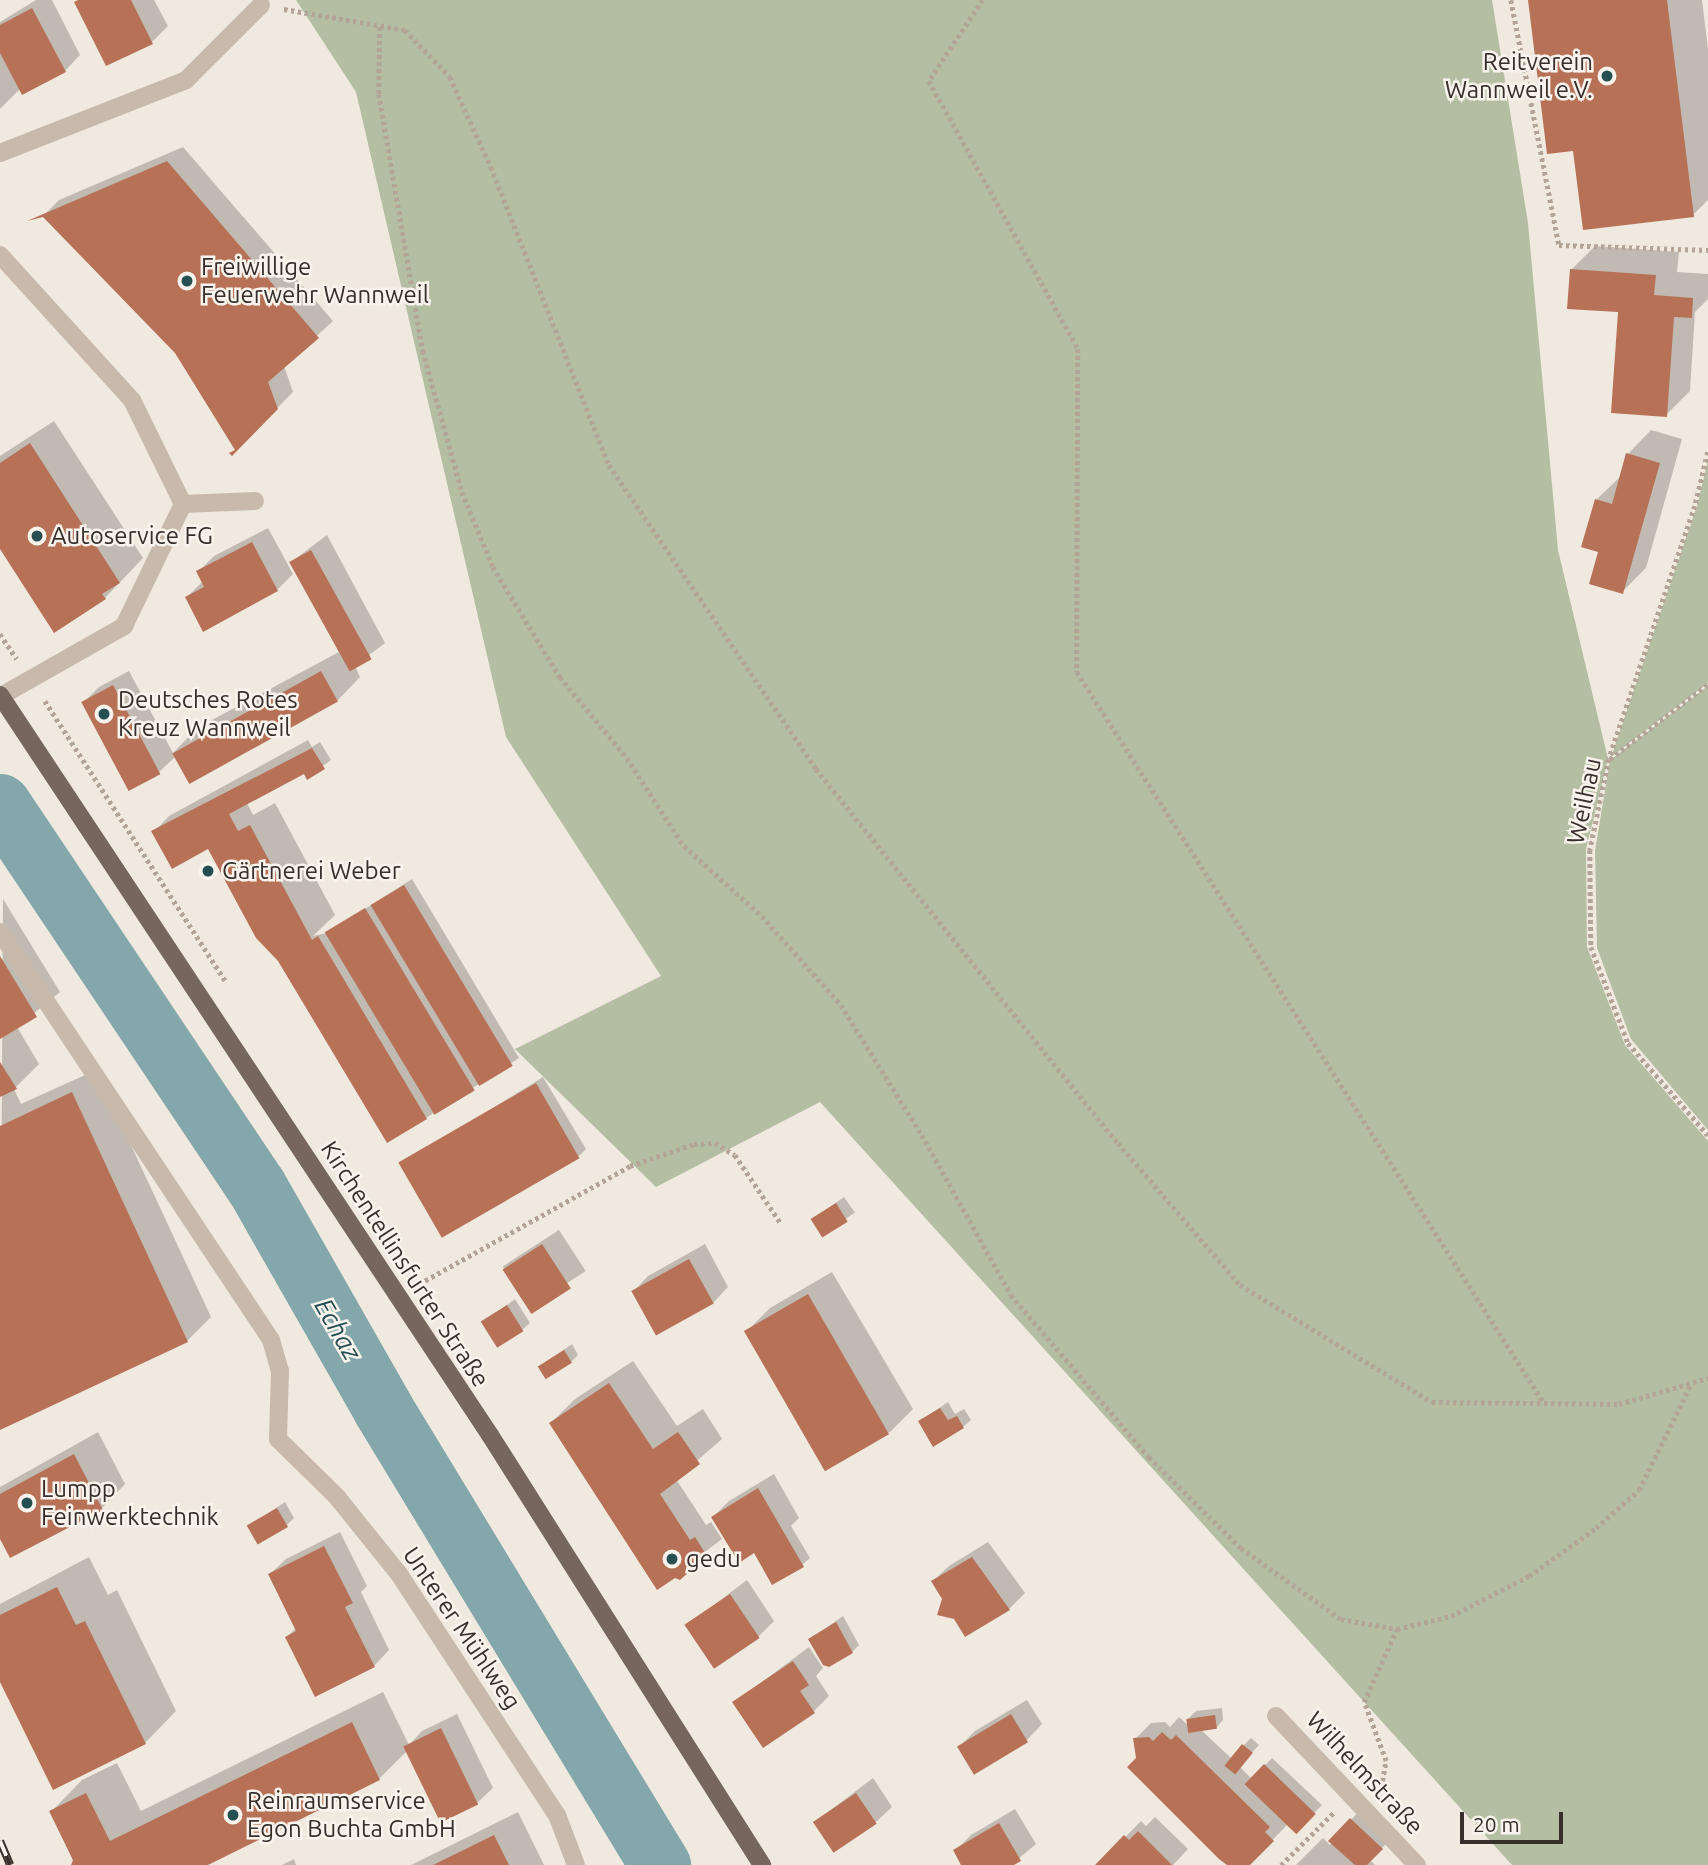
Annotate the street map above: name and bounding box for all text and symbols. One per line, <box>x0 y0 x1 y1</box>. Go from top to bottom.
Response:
place label: Reitverein Wannweil e.V. <box>1445 48 1593 104</box>
marker: Reitverein Wannweil e.V. <box>1599 68 1615 84</box>
place label: Freiwillige Feuerwehr Wannweil <box>201 253 429 309</box>
marker: Freiwillige Feuerwehr Wannweil <box>179 273 195 289</box>
place label: Autoservice FG <box>51 522 213 550</box>
marker: Autoservice FG <box>29 528 45 544</box>
place label: Deutsches Rotes Kreuz Wannweil <box>118 686 298 742</box>
marker: Deutsches Rotes Kreuz Wannweil <box>96 706 112 722</box>
street label: Weilhau <box>1561 755 1607 847</box>
place label: Gärtnerei Weber <box>222 857 401 885</box>
marker: Gärtnerei Weber <box>200 863 216 879</box>
street label: Kirchentellinsfurter Straße <box>315 1136 495 1392</box>
water label: Echaz <box>308 1293 368 1365</box>
place label: Lumpp Feinwerktechnik <box>41 1475 219 1531</box>
marker: Lumpp Feinwerktechnik <box>19 1495 35 1511</box>
street label: Unterer Mühlweg <box>397 1541 527 1715</box>
place label: gedu <box>686 1545 741 1573</box>
marker: gedu <box>664 1551 680 1567</box>
street label: Wilhelmstraße <box>1301 1706 1429 1840</box>
place label: Reinraumservice Egon Buchta GmbH <box>247 1787 456 1843</box>
scale bar <box>1463 1798 1566 1842</box>
marker: Reinraumservice Egon Buchta GmbH <box>225 1807 241 1823</box>
text: 20 m <box>1473 1812 1520 1836</box>

